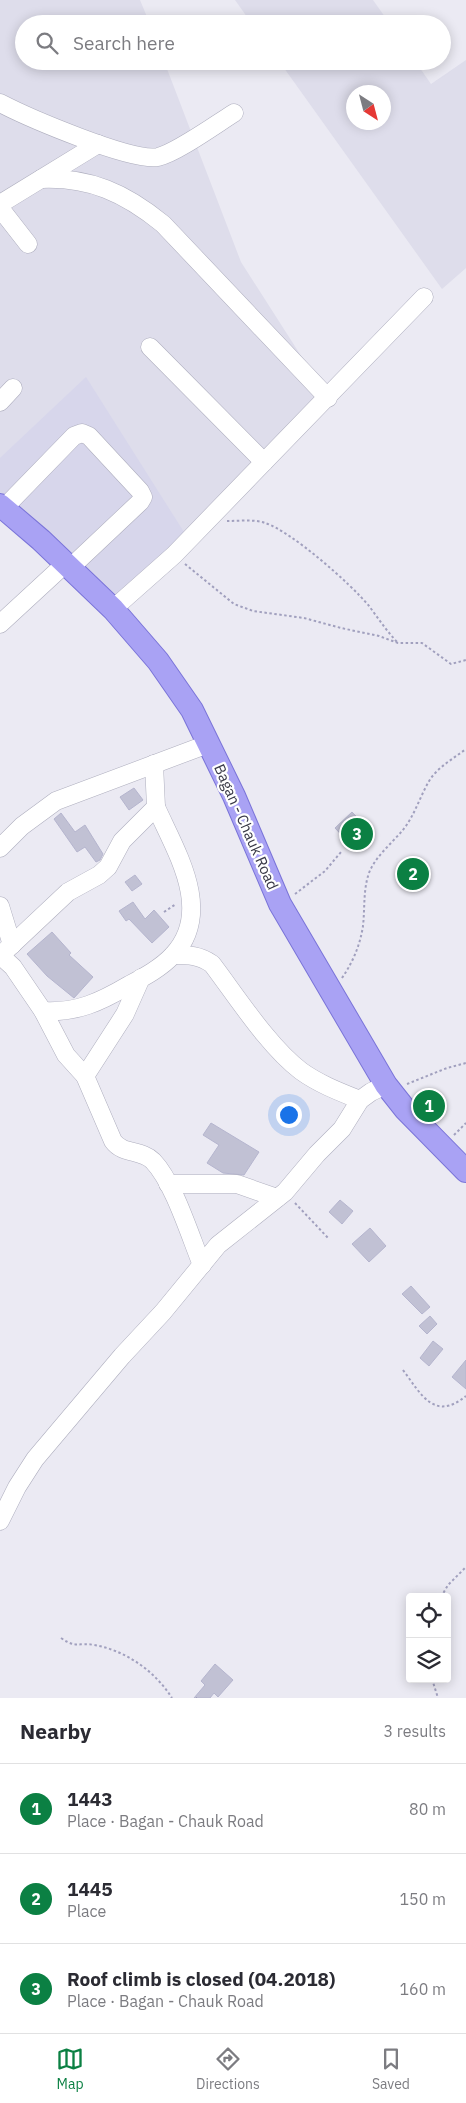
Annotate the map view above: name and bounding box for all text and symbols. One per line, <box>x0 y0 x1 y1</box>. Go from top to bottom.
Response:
search box <box>15 15 451 70</box>
icon: search <box>33 29 61 57</box>
text: Search here <box>73 31 175 55</box>
north arrow <box>346 85 391 130</box>
street label: Bagan - Chauk Road <box>210 761 283 893</box>
pin: 3 <box>341 815 373 853</box>
pin: 2 <box>397 855 429 893</box>
pin: 1 <box>413 1087 445 1125</box>
your location <box>276 1102 302 1128</box>
map controls <box>406 1593 451 1683</box>
button: locate <box>406 1593 451 1638</box>
button: layers <box>406 1638 451 1683</box>
text: Nearby <box>20 1717 91 1745</box>
text: 3 results <box>383 1721 446 1741</box>
text: 1443 <box>67 1787 113 1811</box>
text: 1 <box>31 1799 41 1819</box>
text: 80 m <box>409 1799 446 1819</box>
text: Place · Bagan - Chauk Road <box>67 1811 264 1831</box>
text: 1445 <box>67 1877 113 1901</box>
text: 2 <box>31 1889 41 1909</box>
text: 150 m <box>399 1889 446 1909</box>
text: Place <box>67 1901 106 1921</box>
text: Roof climb is closed (04.2018) <box>67 1967 335 1991</box>
text: 3 <box>31 1979 41 1999</box>
text: 160 m <box>399 1979 446 1999</box>
text: Place · Bagan - Chauk Road <box>67 1991 264 2011</box>
tab: Map <box>56 2045 84 2093</box>
tab: Directions <box>196 2045 260 2093</box>
tab: Saved <box>372 2045 410 2093</box>

